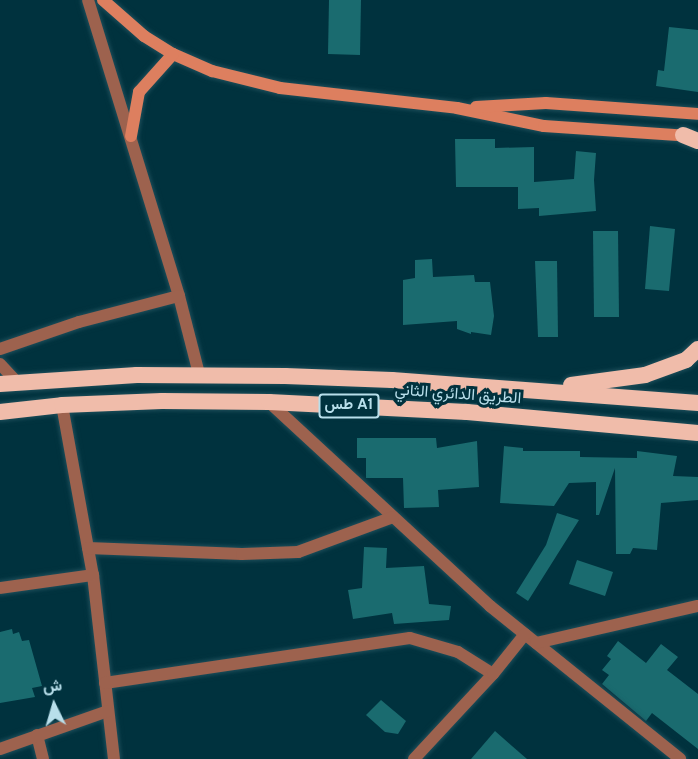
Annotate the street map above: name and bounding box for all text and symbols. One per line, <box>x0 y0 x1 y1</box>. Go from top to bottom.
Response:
street label: الطريق الدائري الثاني <box>394 381 522 409</box>
road number: طس A1 <box>318 394 380 418</box>
north arrow <box>24 675 84 735</box>
text: ش <box>42 676 63 698</box>

